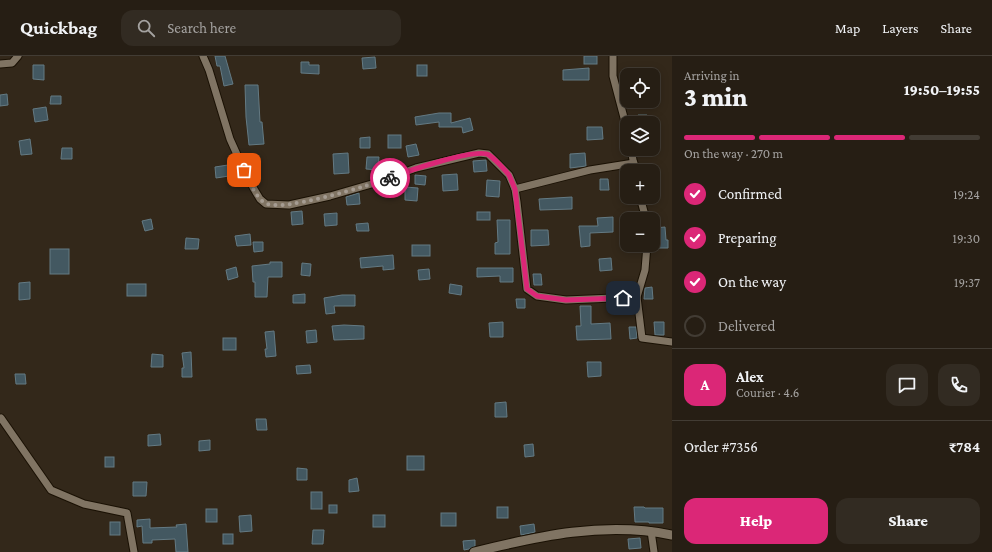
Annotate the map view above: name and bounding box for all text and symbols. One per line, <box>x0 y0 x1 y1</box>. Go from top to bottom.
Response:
search box <box>121 10 401 46</box>
text: Quickbag <box>20 17 97 38</box>
icon: search <box>135 17 157 39</box>
text: Search here <box>167 20 236 36</box>
text: Map <box>835 20 860 36</box>
text: Layers <box>882 20 919 36</box>
text: Share <box>941 20 972 36</box>
map controls <box>620 68 660 252</box>
button: locate <box>620 68 660 108</box>
text: Arriving in <box>684 68 740 83</box>
text: 19:50–19:55 <box>904 82 980 98</box>
text: 3 min <box>684 83 747 112</box>
button: layers <box>620 116 660 156</box>
text: On the way · 270 m <box>684 146 783 161</box>
pin <box>227 153 261 187</box>
courier <box>370 158 410 198</box>
icon: bag <box>233 159 255 181</box>
button: + <box>620 164 660 204</box>
icon: bike <box>379 167 401 189</box>
icon: check <box>684 183 706 205</box>
text: Confirmed <box>718 186 782 202</box>
text: 19:24 <box>953 187 980 202</box>
button: − <box>620 212 660 252</box>
icon: check <box>684 227 706 249</box>
text: Preparing <box>718 230 777 246</box>
text: 19:30 <box>953 231 980 246</box>
icon: check <box>684 271 706 293</box>
text: On the way <box>718 274 786 290</box>
text: 19:37 <box>954 275 980 290</box>
pin <box>606 281 640 315</box>
icon: home <box>612 287 634 309</box>
text: Delivered <box>718 318 775 334</box>
button: chat <box>886 364 928 406</box>
button: phone <box>938 364 980 406</box>
text: Alex <box>736 369 764 385</box>
text: A <box>701 377 709 393</box>
text: Courier · 4.6 <box>736 385 799 400</box>
text: Order #7356 <box>684 439 758 455</box>
text: ₹784 <box>949 439 980 455</box>
button: Help <box>684 498 828 544</box>
button: Share <box>836 498 980 544</box>

